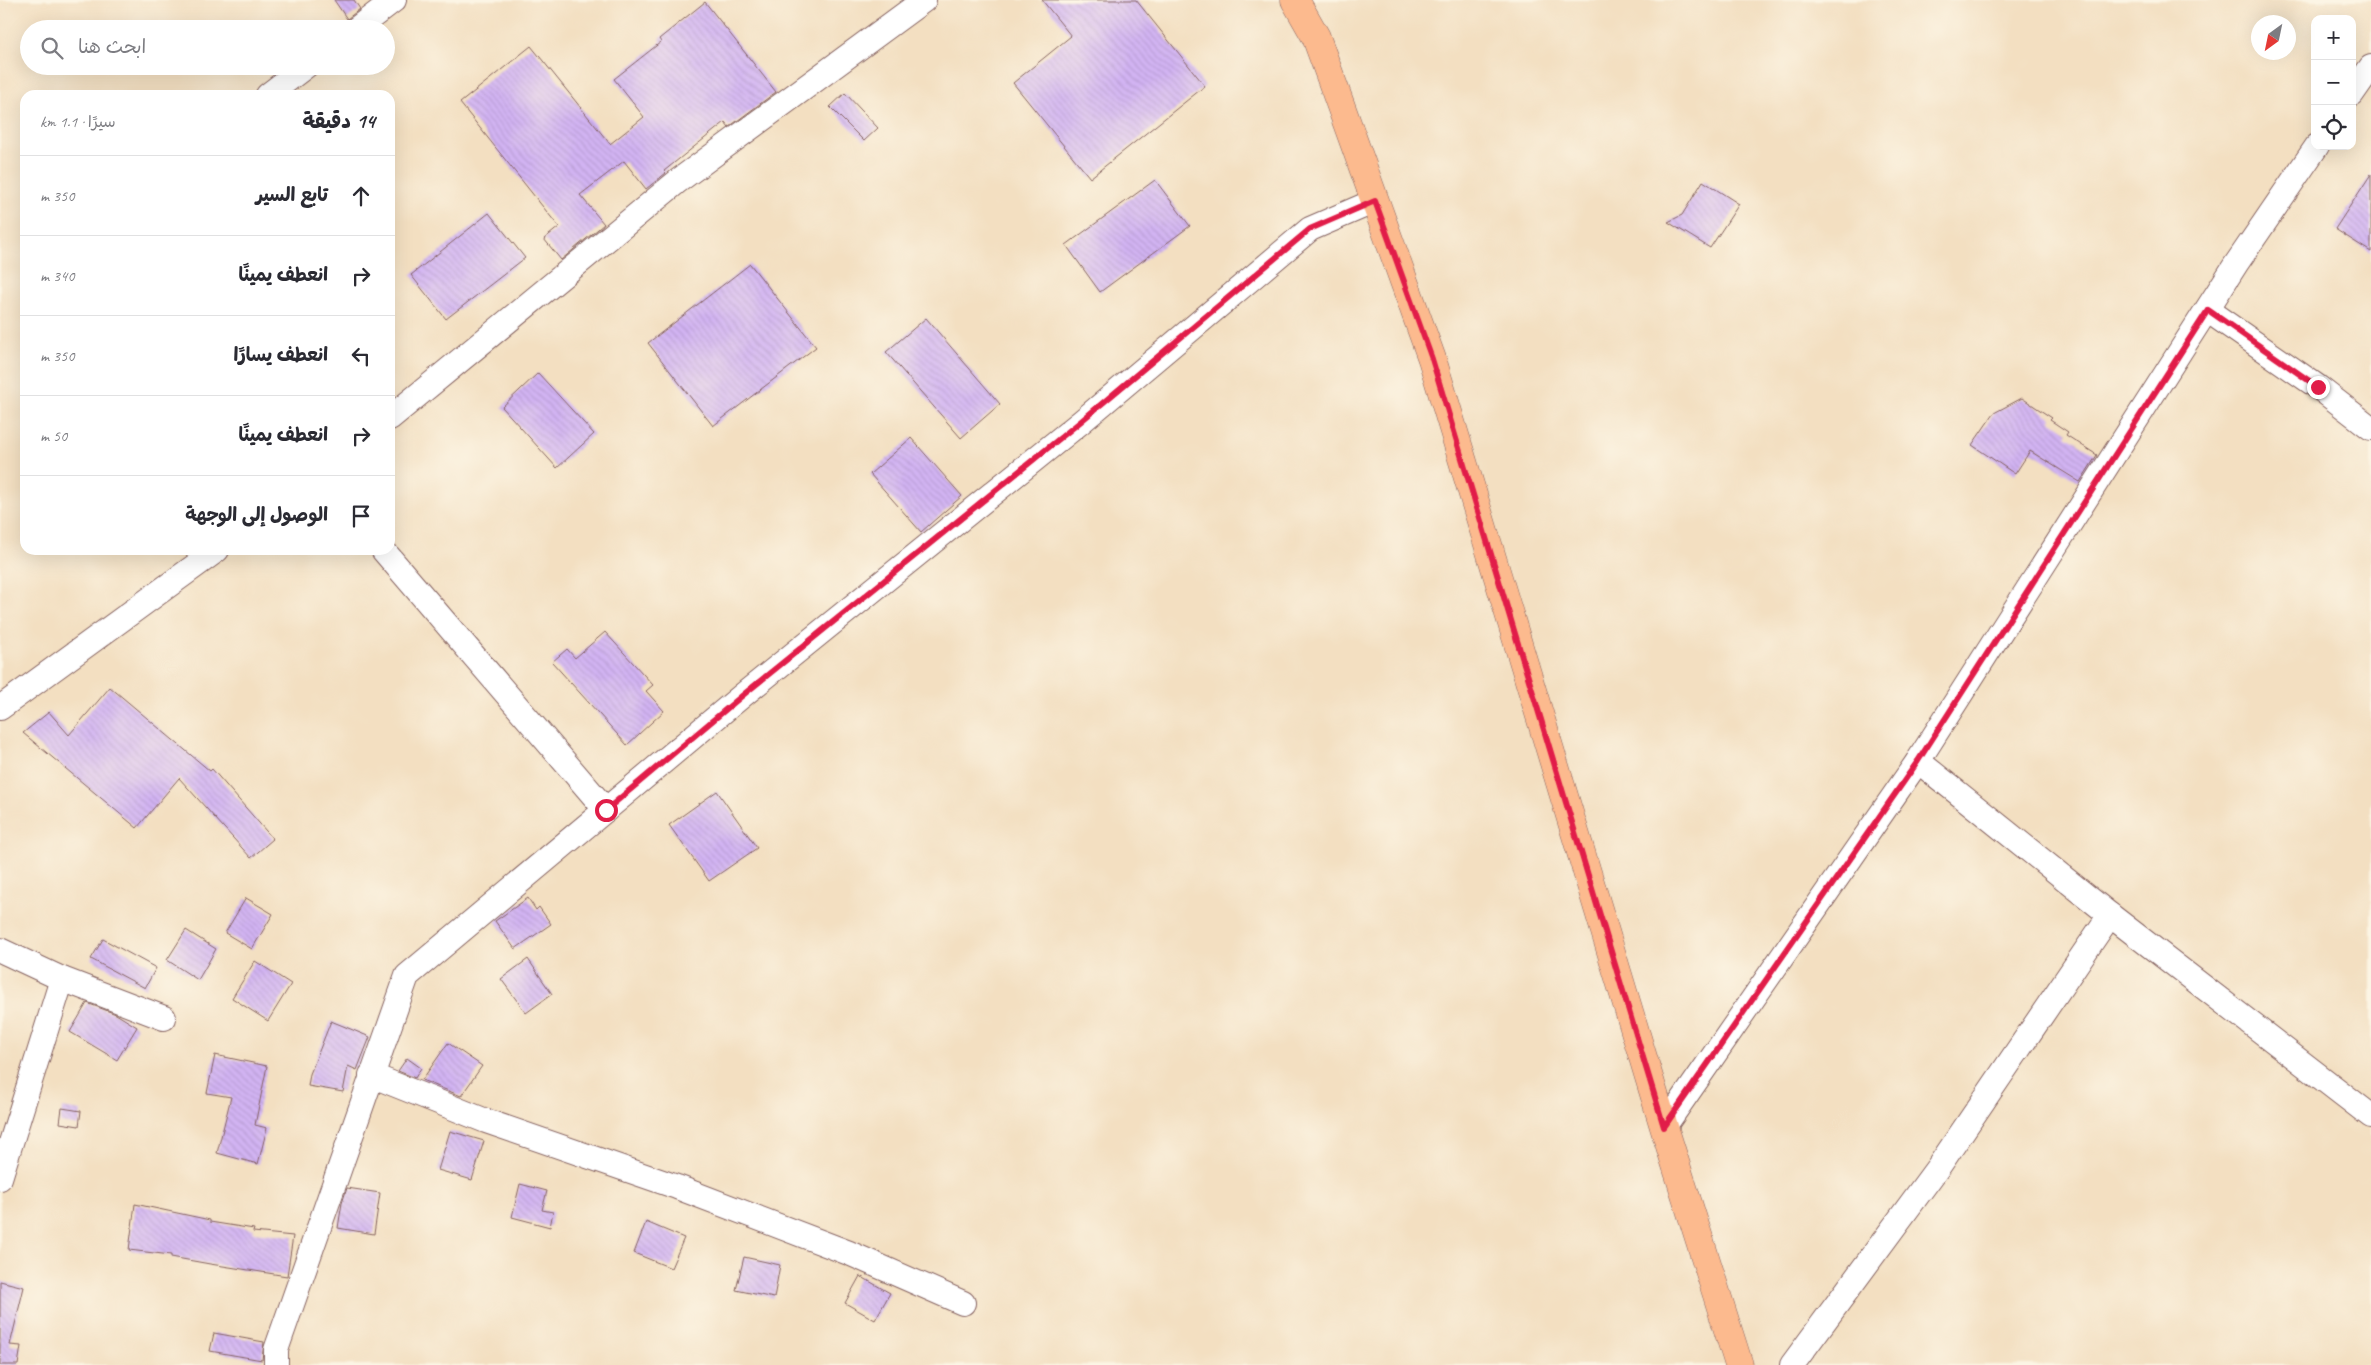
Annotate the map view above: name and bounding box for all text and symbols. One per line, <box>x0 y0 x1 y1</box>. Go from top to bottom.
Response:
north arrow <box>2251 15 2296 60</box>
map controls <box>2311 15 2356 150</box>
button: + <box>2311 15 2356 60</box>
search box <box>20 20 395 75</box>
icon: search <box>38 34 66 62</box>
text: ابحث هنا <box>78 35 146 59</box>
button: − <box>2311 60 2356 105</box>
button: locate <box>2311 105 2356 150</box>
text: 14 دقيقة <box>303 108 375 134</box>
text: سيرًا · 1.1 km <box>40 112 116 132</box>
icon: ahead <box>347 182 375 210</box>
text: تابع السير <box>256 183 328 207</box>
text: 350 m <box>40 186 74 206</box>
icon: right <box>347 262 375 290</box>
text: انعطف يمينًا <box>239 263 328 287</box>
text: 340 m <box>40 266 74 286</box>
icon: left <box>347 342 375 370</box>
text: انعطف يسارًا <box>234 343 328 367</box>
text: 350 m <box>40 346 74 366</box>
route end <box>2307 376 2330 399</box>
icon: right <box>347 422 375 450</box>
text: انعطف يمينًا <box>239 423 328 447</box>
text: 50 m <box>40 426 67 446</box>
icon: arrive <box>347 502 375 530</box>
text: الوصول إلى الوجهة <box>185 503 328 527</box>
route start <box>595 799 618 822</box>

